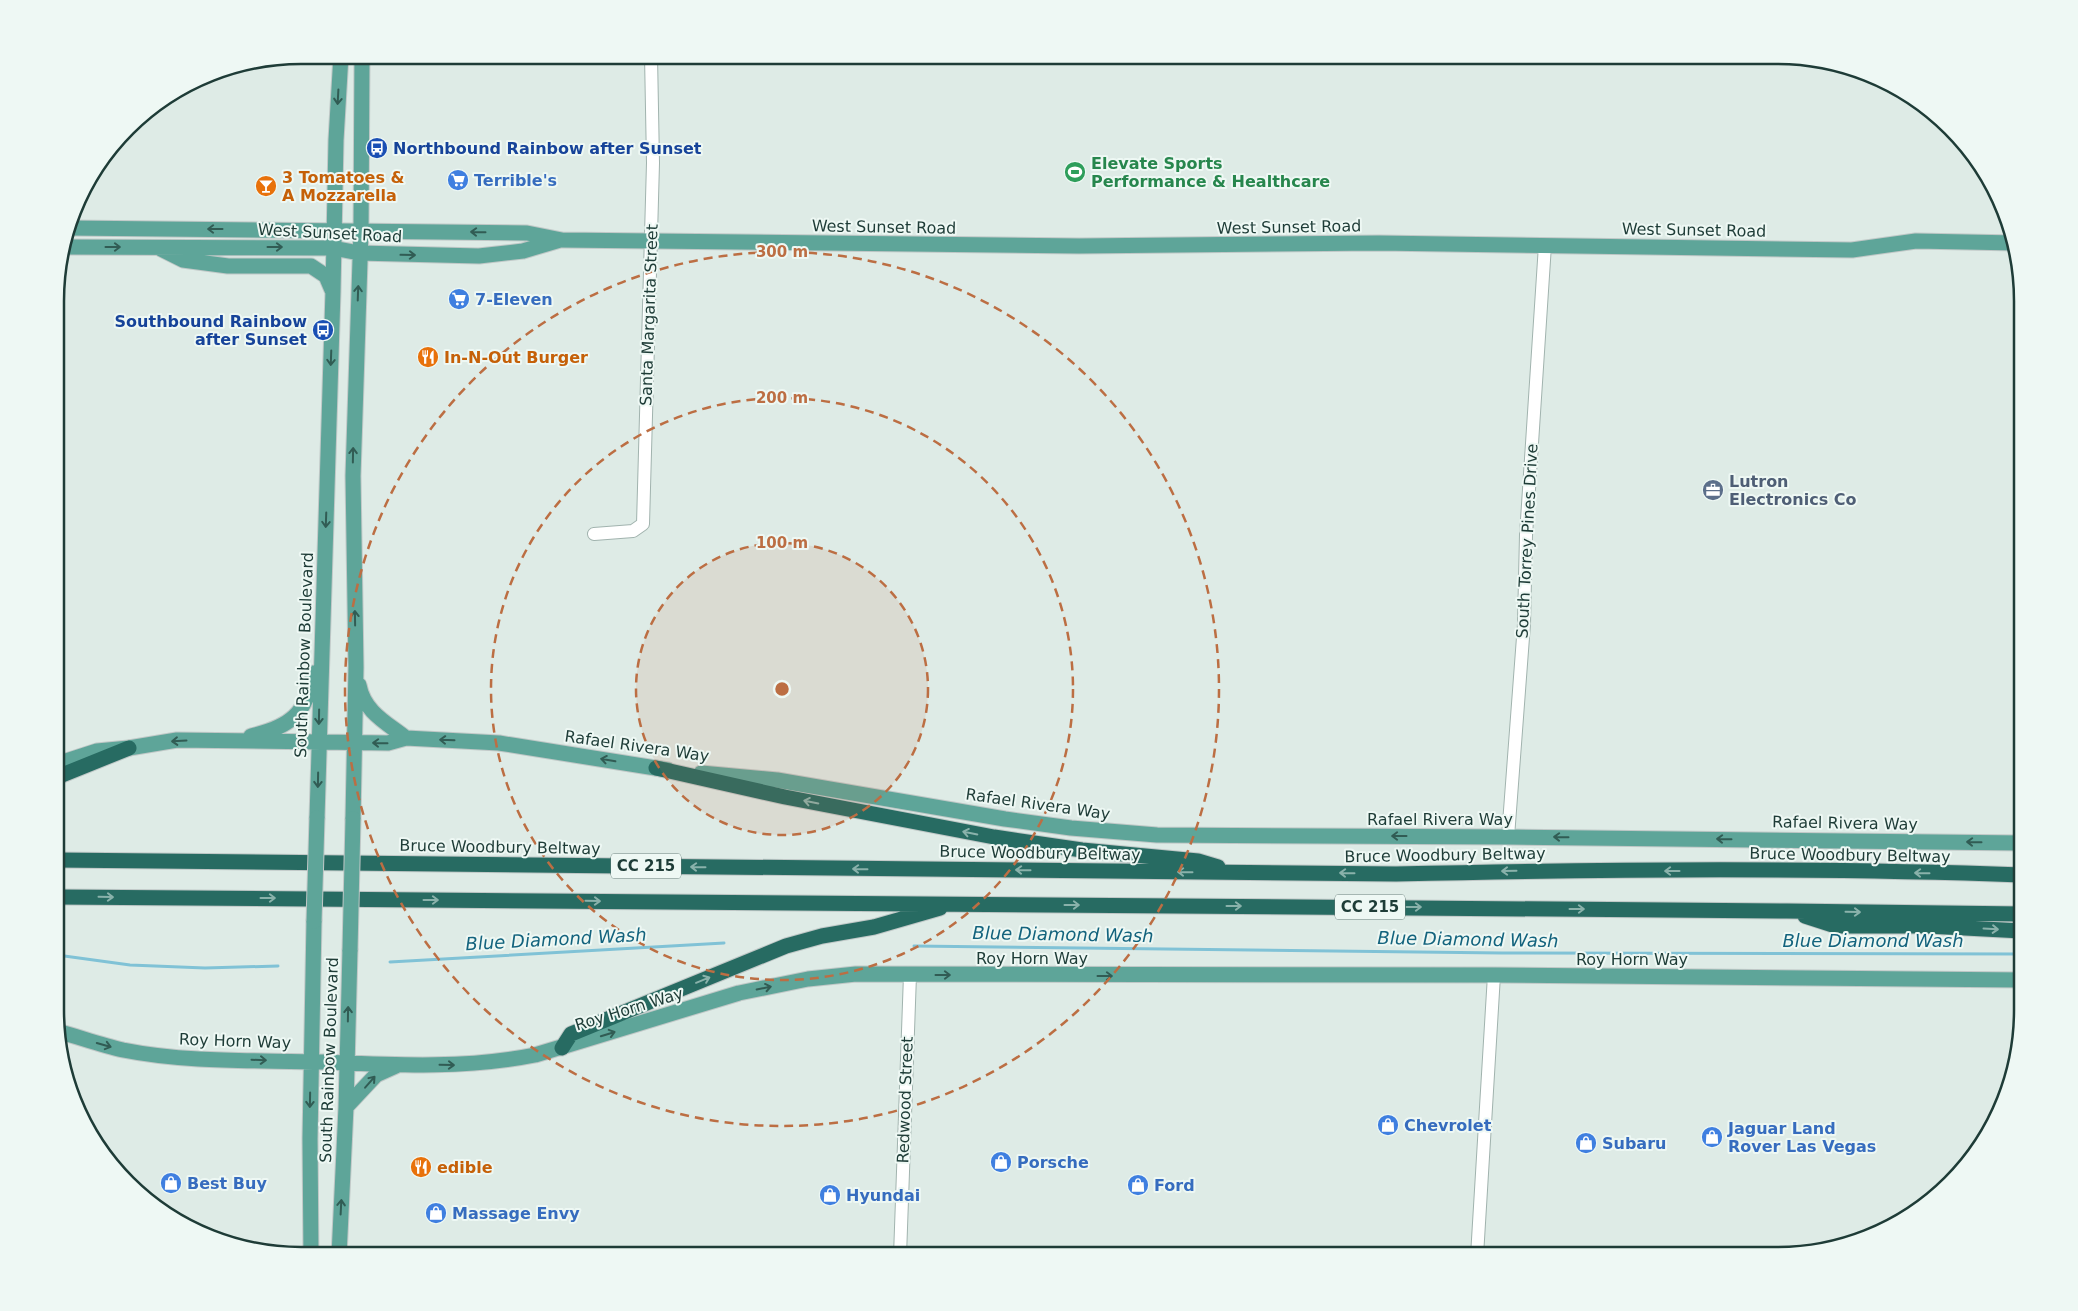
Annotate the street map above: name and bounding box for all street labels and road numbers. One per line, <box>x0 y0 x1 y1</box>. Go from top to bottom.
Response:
street label: West Sunset Road <box>812 216 956 238</box>
street label: West Sunset Road <box>1217 216 1361 238</box>
street label: West Sunset Road <box>1622 219 1766 241</box>
street label: West Sunset Road <box>257 220 403 246</box>
street label: Santa Margarita Street <box>636 224 662 406</box>
street label: South Torrey Pines Drive <box>1512 443 1542 639</box>
street label: South Rainbow Boulevard <box>291 552 317 758</box>
street label: Rafael Rivera Way <box>563 726 711 766</box>
street label: Rafael Rivera Way <box>964 784 1112 824</box>
street label: Rafael Rivera Way <box>1367 810 1513 829</box>
street label: Rafael Rivera Way <box>1772 812 1918 834</box>
street label: Bruce Woodbury Beltway <box>399 836 601 858</box>
street label: Bruce Woodbury Beltway <box>939 842 1141 864</box>
street label: Bruce Woodbury Beltway <box>1344 844 1546 866</box>
street label: Bruce Woodbury Beltway <box>1749 844 1951 866</box>
road number: CC 215 <box>611 854 681 878</box>
road number: CC 215 <box>1335 894 1405 920</box>
street label: Roy Horn Way <box>976 949 1088 968</box>
street label: Roy Horn Way <box>1576 950 1688 969</box>
street label: South Rainbow Boulevard <box>316 957 342 1163</box>
street label: Roy Horn Way <box>573 984 685 1034</box>
street label: Roy Horn Way <box>179 1030 291 1052</box>
street label: Redwood Street <box>893 1036 917 1164</box>

